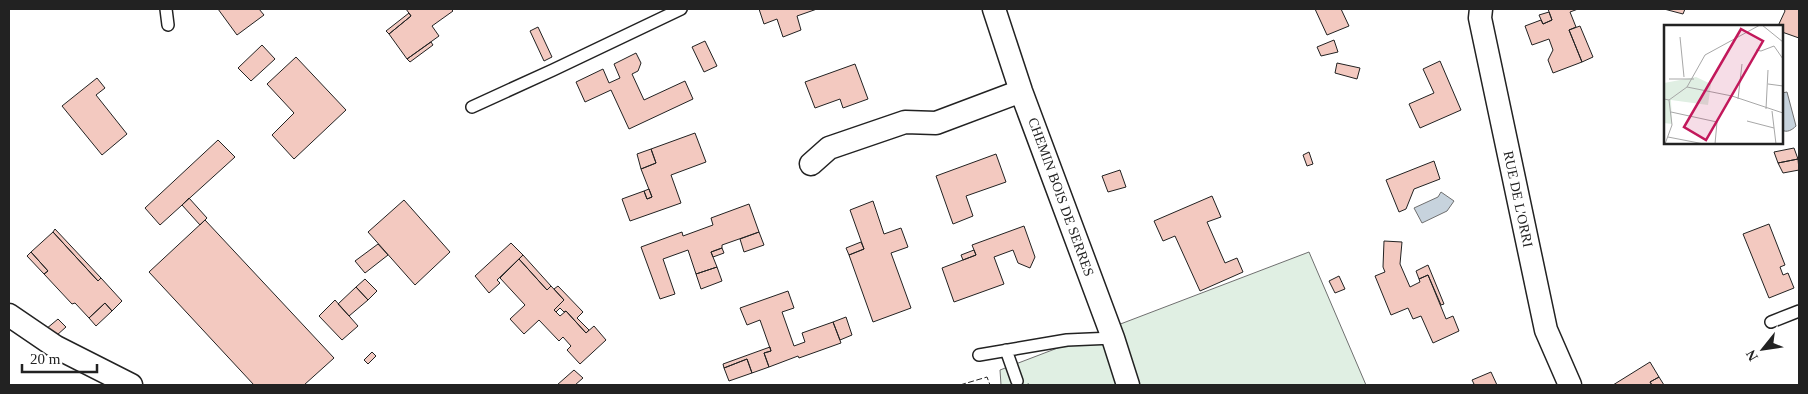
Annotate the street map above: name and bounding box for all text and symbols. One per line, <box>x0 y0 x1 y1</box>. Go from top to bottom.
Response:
inset map <box>1664 25 1783 144</box>
street label: CHEMIN BOIS DE SERRES <box>1025 116 1097 278</box>
street label: RUE DE L'ORRI <box>1500 149 1536 249</box>
north arrow <box>1738 324 1788 374</box>
scale bar <box>22 342 98 374</box>
text: N <box>1743 347 1761 363</box>
text: 20 m <box>30 351 61 367</box>

